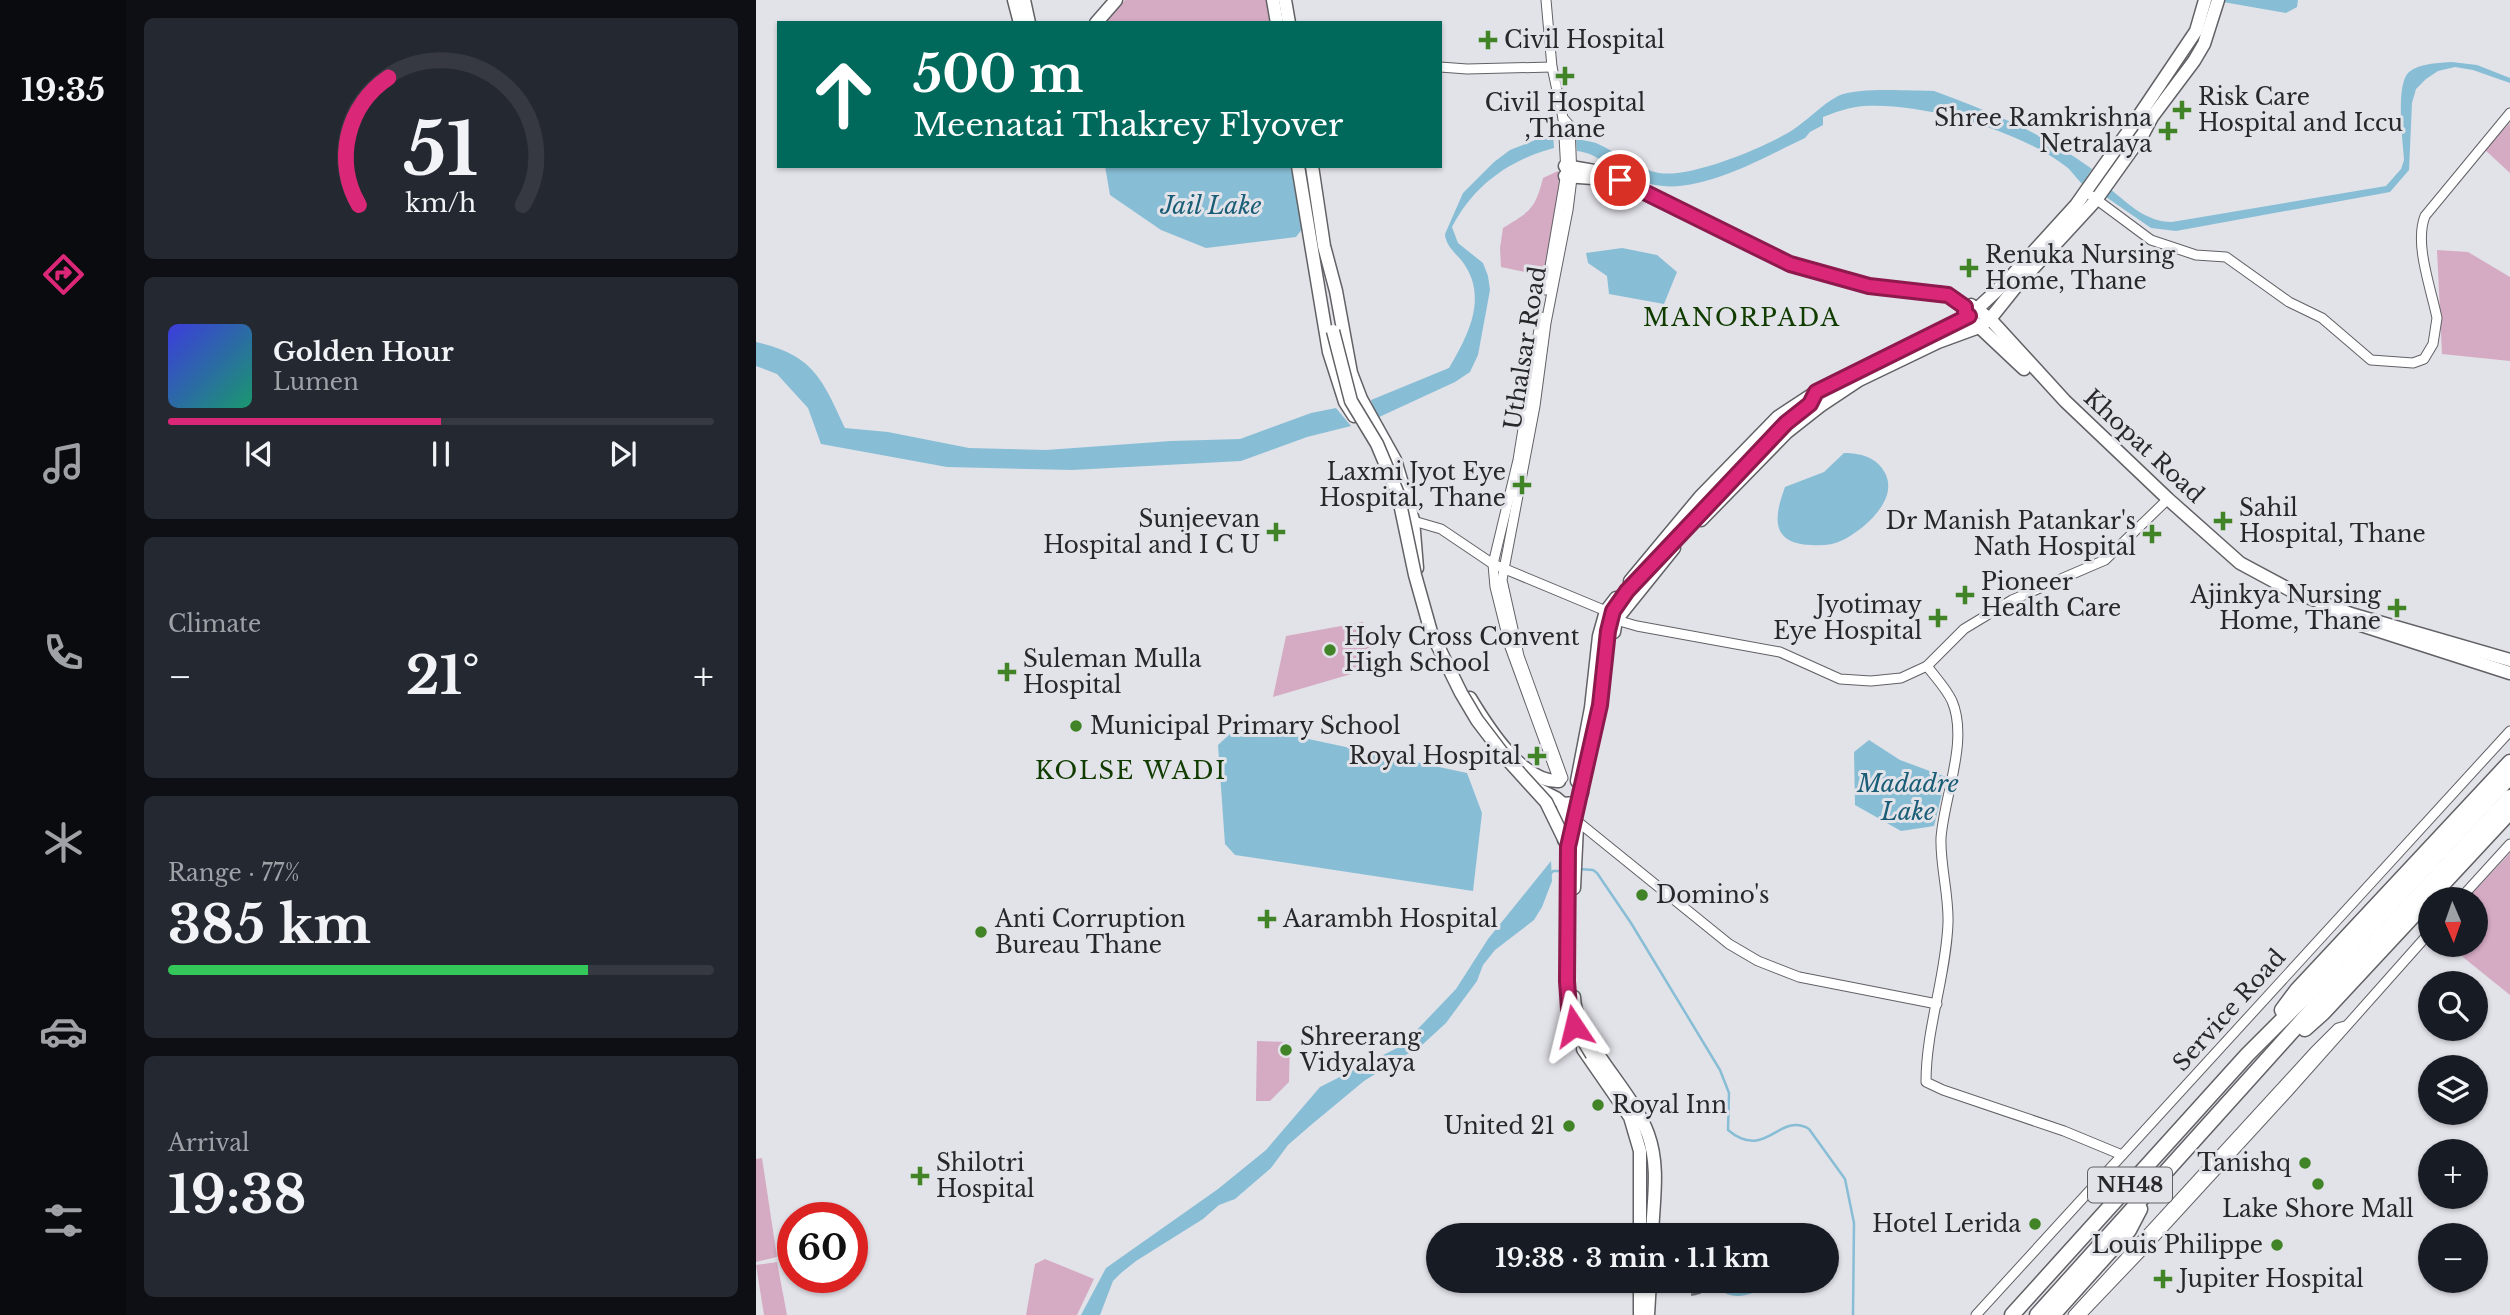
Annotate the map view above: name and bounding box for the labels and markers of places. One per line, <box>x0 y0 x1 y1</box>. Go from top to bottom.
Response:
place label: Civil Hospital <box>1504 26 1665 54</box>
marker: Civil Hospital <box>1478 30 1498 50</box>
marker: Civil Hospital ,Thane <box>1555 66 1575 86</box>
place label: Risk Care Hospital and Iccu <box>2198 83 2403 137</box>
place label: Civil Hospital ,Thane <box>1485 89 1645 143</box>
marker: Risk Care Hospital and Iccu <box>2172 100 2192 120</box>
place label: Shree Ramkrishna Netralaya <box>1934 104 2152 158</box>
marker: Shree Ramkrishna Netralaya <box>2158 121 2178 141</box>
pin <box>1590 150 1650 210</box>
place label: Renuka Nursing Home, Thane <box>1985 241 2175 295</box>
marker: Renuka Nursing Home, Thane <box>1959 258 1979 278</box>
place label: Laxmi Jyot Eye Hospital, Thane <box>1319 458 1506 512</box>
marker: Laxmi Jyot Eye Hospital, Thane <box>1512 475 1532 495</box>
place label: Sahil Hospital, Thane <box>2239 494 2426 548</box>
place label: Sunjeevan Hospital and I C U <box>1043 505 1260 559</box>
place label: Dr Manish Patankar's Nath Hospital <box>1886 507 2136 561</box>
marker: Sahil Hospital, Thane <box>2213 511 2233 531</box>
marker: Sunjeevan Hospital and I C U <box>1266 522 1286 542</box>
marker: Dr Manish Patankar's Nath Hospital <box>2142 524 2162 544</box>
place label: Pioneer Health Care <box>1981 568 2121 622</box>
place label: Ajinkya Nursing Home, Thane <box>2189 581 2381 635</box>
marker: Pioneer Health Care <box>1955 585 1975 605</box>
place label: Jyotimay Eye Hospital <box>1773 591 1922 645</box>
marker: Ajinkya Nursing Home, Thane <box>2387 598 2407 618</box>
marker: Jyotimay Eye Hospital <box>1928 608 1948 628</box>
place label: Holy Cross Convent High School <box>1344 623 1580 677</box>
marker: Holy Cross Convent High School <box>1322 642 1338 658</box>
place label: Suleman Mulla Hospital <box>1023 645 1202 699</box>
marker: Suleman Mulla Hospital <box>997 662 1017 682</box>
place label: Municipal Primary School <box>1090 712 1400 740</box>
marker: Municipal Primary School <box>1068 718 1084 734</box>
place label: Royal Hospital <box>1349 742 1521 770</box>
marker: Royal Hospital <box>1527 746 1547 766</box>
place label: Domino's <box>1656 881 1769 909</box>
marker: Domino's <box>1634 887 1650 903</box>
place label: Anti Corruption Bureau Thane <box>994 905 1186 959</box>
place label: Aarambh Hospital <box>1282 905 1498 933</box>
marker: Aarambh Hospital <box>1257 909 1277 929</box>
marker: Anti Corruption Bureau Thane <box>973 924 989 940</box>
place label: Shreerang Vidyalaya <box>1299 1023 1421 1077</box>
marker: Shreerang Vidyalaya <box>1278 1042 1294 1058</box>
place label: Royal Inn <box>1612 1091 1727 1119</box>
marker: Royal Inn <box>1590 1097 1606 1113</box>
place label: United 21 <box>1444 1112 1555 1140</box>
marker: United 21 <box>1561 1118 1577 1134</box>
place label: Shilotri Hospital <box>936 1149 1035 1203</box>
place label: Tanishq <box>2197 1149 2292 1177</box>
marker: Tanishq <box>2297 1155 2313 1171</box>
marker: Shilotri Hospital <box>910 1166 930 1186</box>
marker: Lake Shore Mall <box>2310 1176 2326 1192</box>
place label: Lake Shore Mall <box>2222 1195 2414 1223</box>
place label: Hotel Lerida <box>1872 1210 2021 1238</box>
marker: Hotel Lerida <box>2027 1216 2043 1232</box>
place label: Louis Philippe <box>2092 1231 2263 1259</box>
marker: Louis Philippe <box>2269 1237 2285 1253</box>
place label: Jupiter Hospital <box>2176 1265 2364 1293</box>
marker: Jupiter Hospital <box>2153 1269 2173 1289</box>

